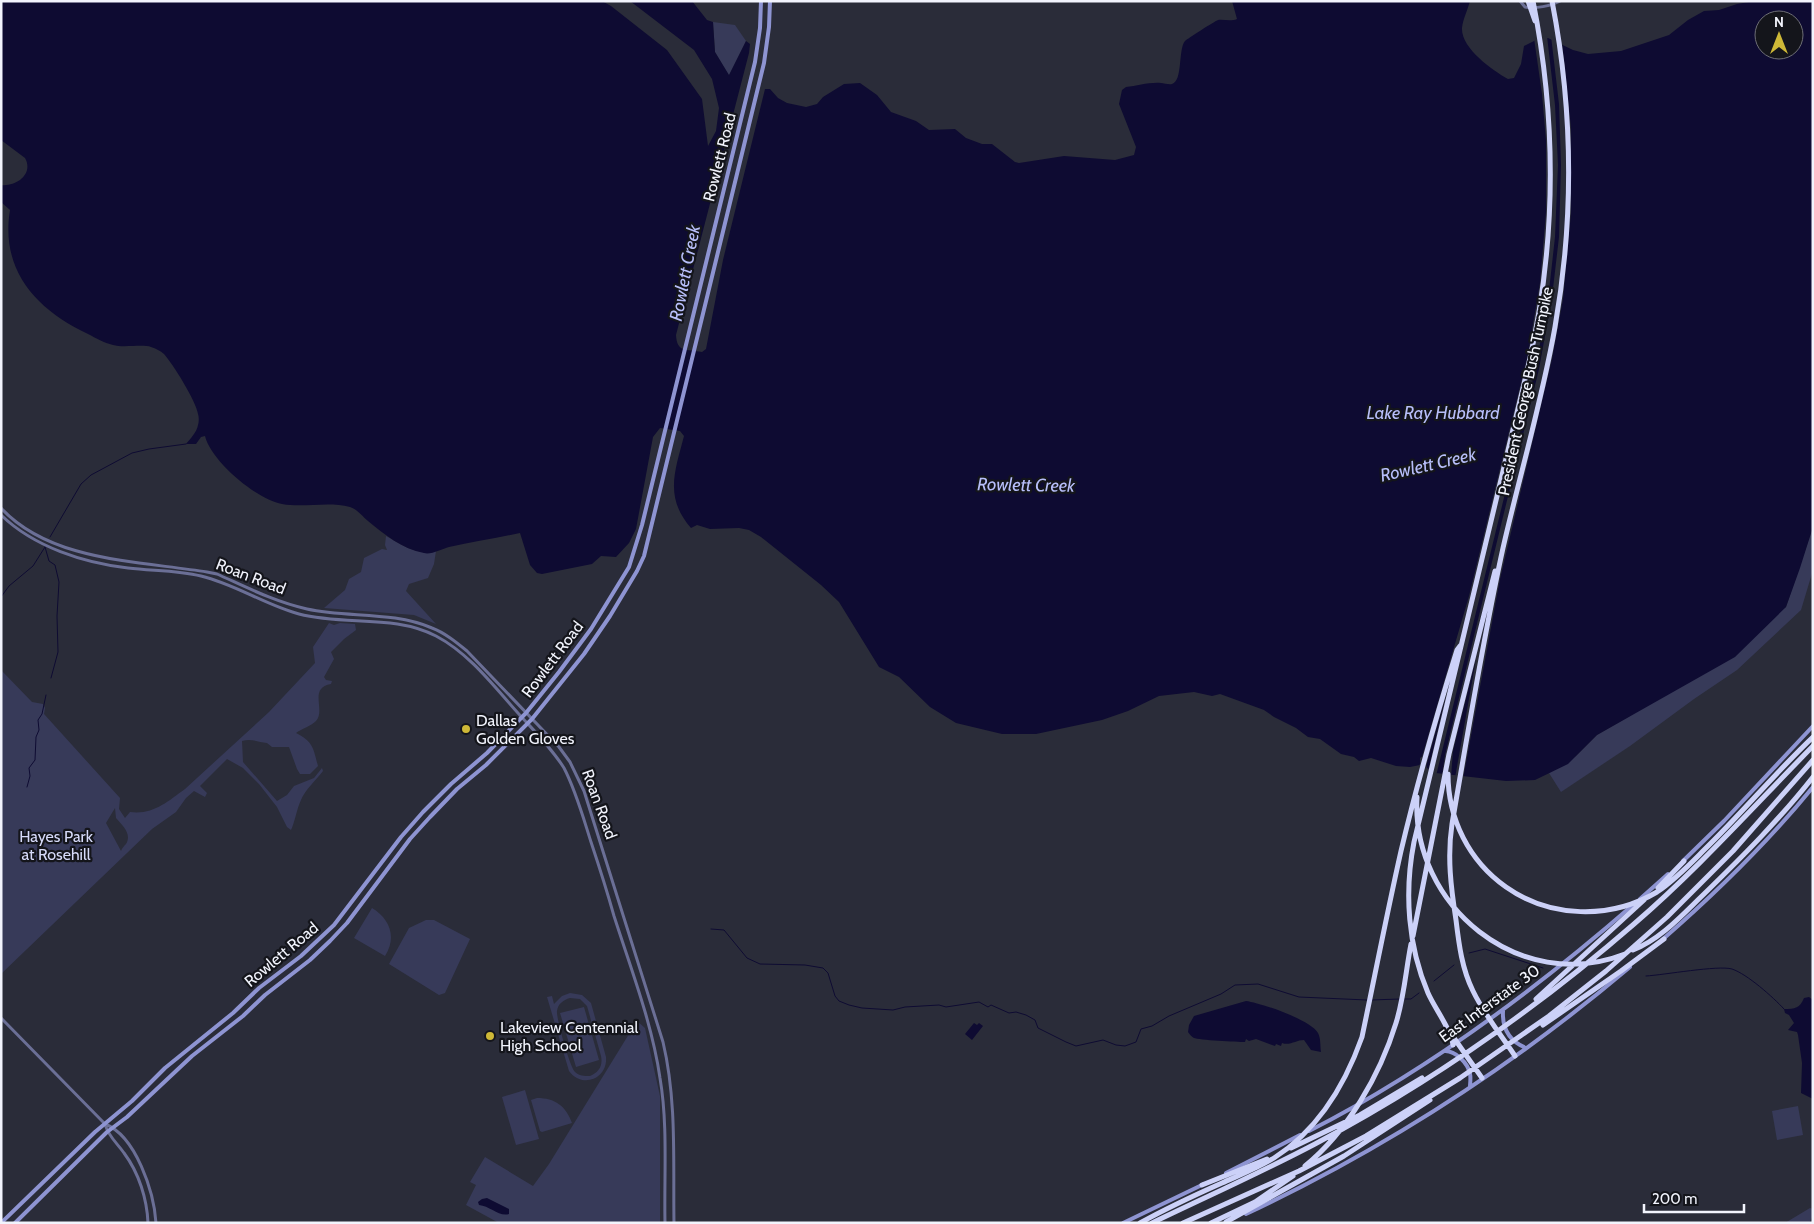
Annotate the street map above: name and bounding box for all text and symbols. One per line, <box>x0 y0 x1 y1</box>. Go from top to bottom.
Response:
north arrow <box>1754 10 1804 60</box>
text: N <box>1774 13 1784 31</box>
street label: Rowlett Road <box>699 111 740 203</box>
water label: Rowlett Creek <box>665 222 705 323</box>
street label: President George Bush Turnpike <box>1494 285 1557 497</box>
water label: Lake Ray Hubbard <box>1366 402 1500 424</box>
water label: Rowlett Creek <box>1378 443 1479 487</box>
water label: Rowlett Creek <box>977 473 1076 497</box>
street label: Roan Road <box>213 555 288 598</box>
street label: Rowlett Road <box>518 617 587 701</box>
place label: Dallas Golden Gloves <box>476 711 575 748</box>
marker: Dallas Golden Gloves <box>460 723 472 735</box>
street label: Roan Road <box>578 767 621 842</box>
park label: Hayes Park at Rosehill <box>19 827 94 864</box>
street label: Rowlett Road <box>240 918 322 991</box>
street label: East Interstate 30 <box>1435 960 1543 1046</box>
place label: Lakeview Centennial High School <box>500 1018 638 1055</box>
marker: Lakeview Centennial High School <box>484 1030 496 1042</box>
scale bar <box>1644 1182 1744 1214</box>
text: 200 m <box>1652 1190 1697 1208</box>

